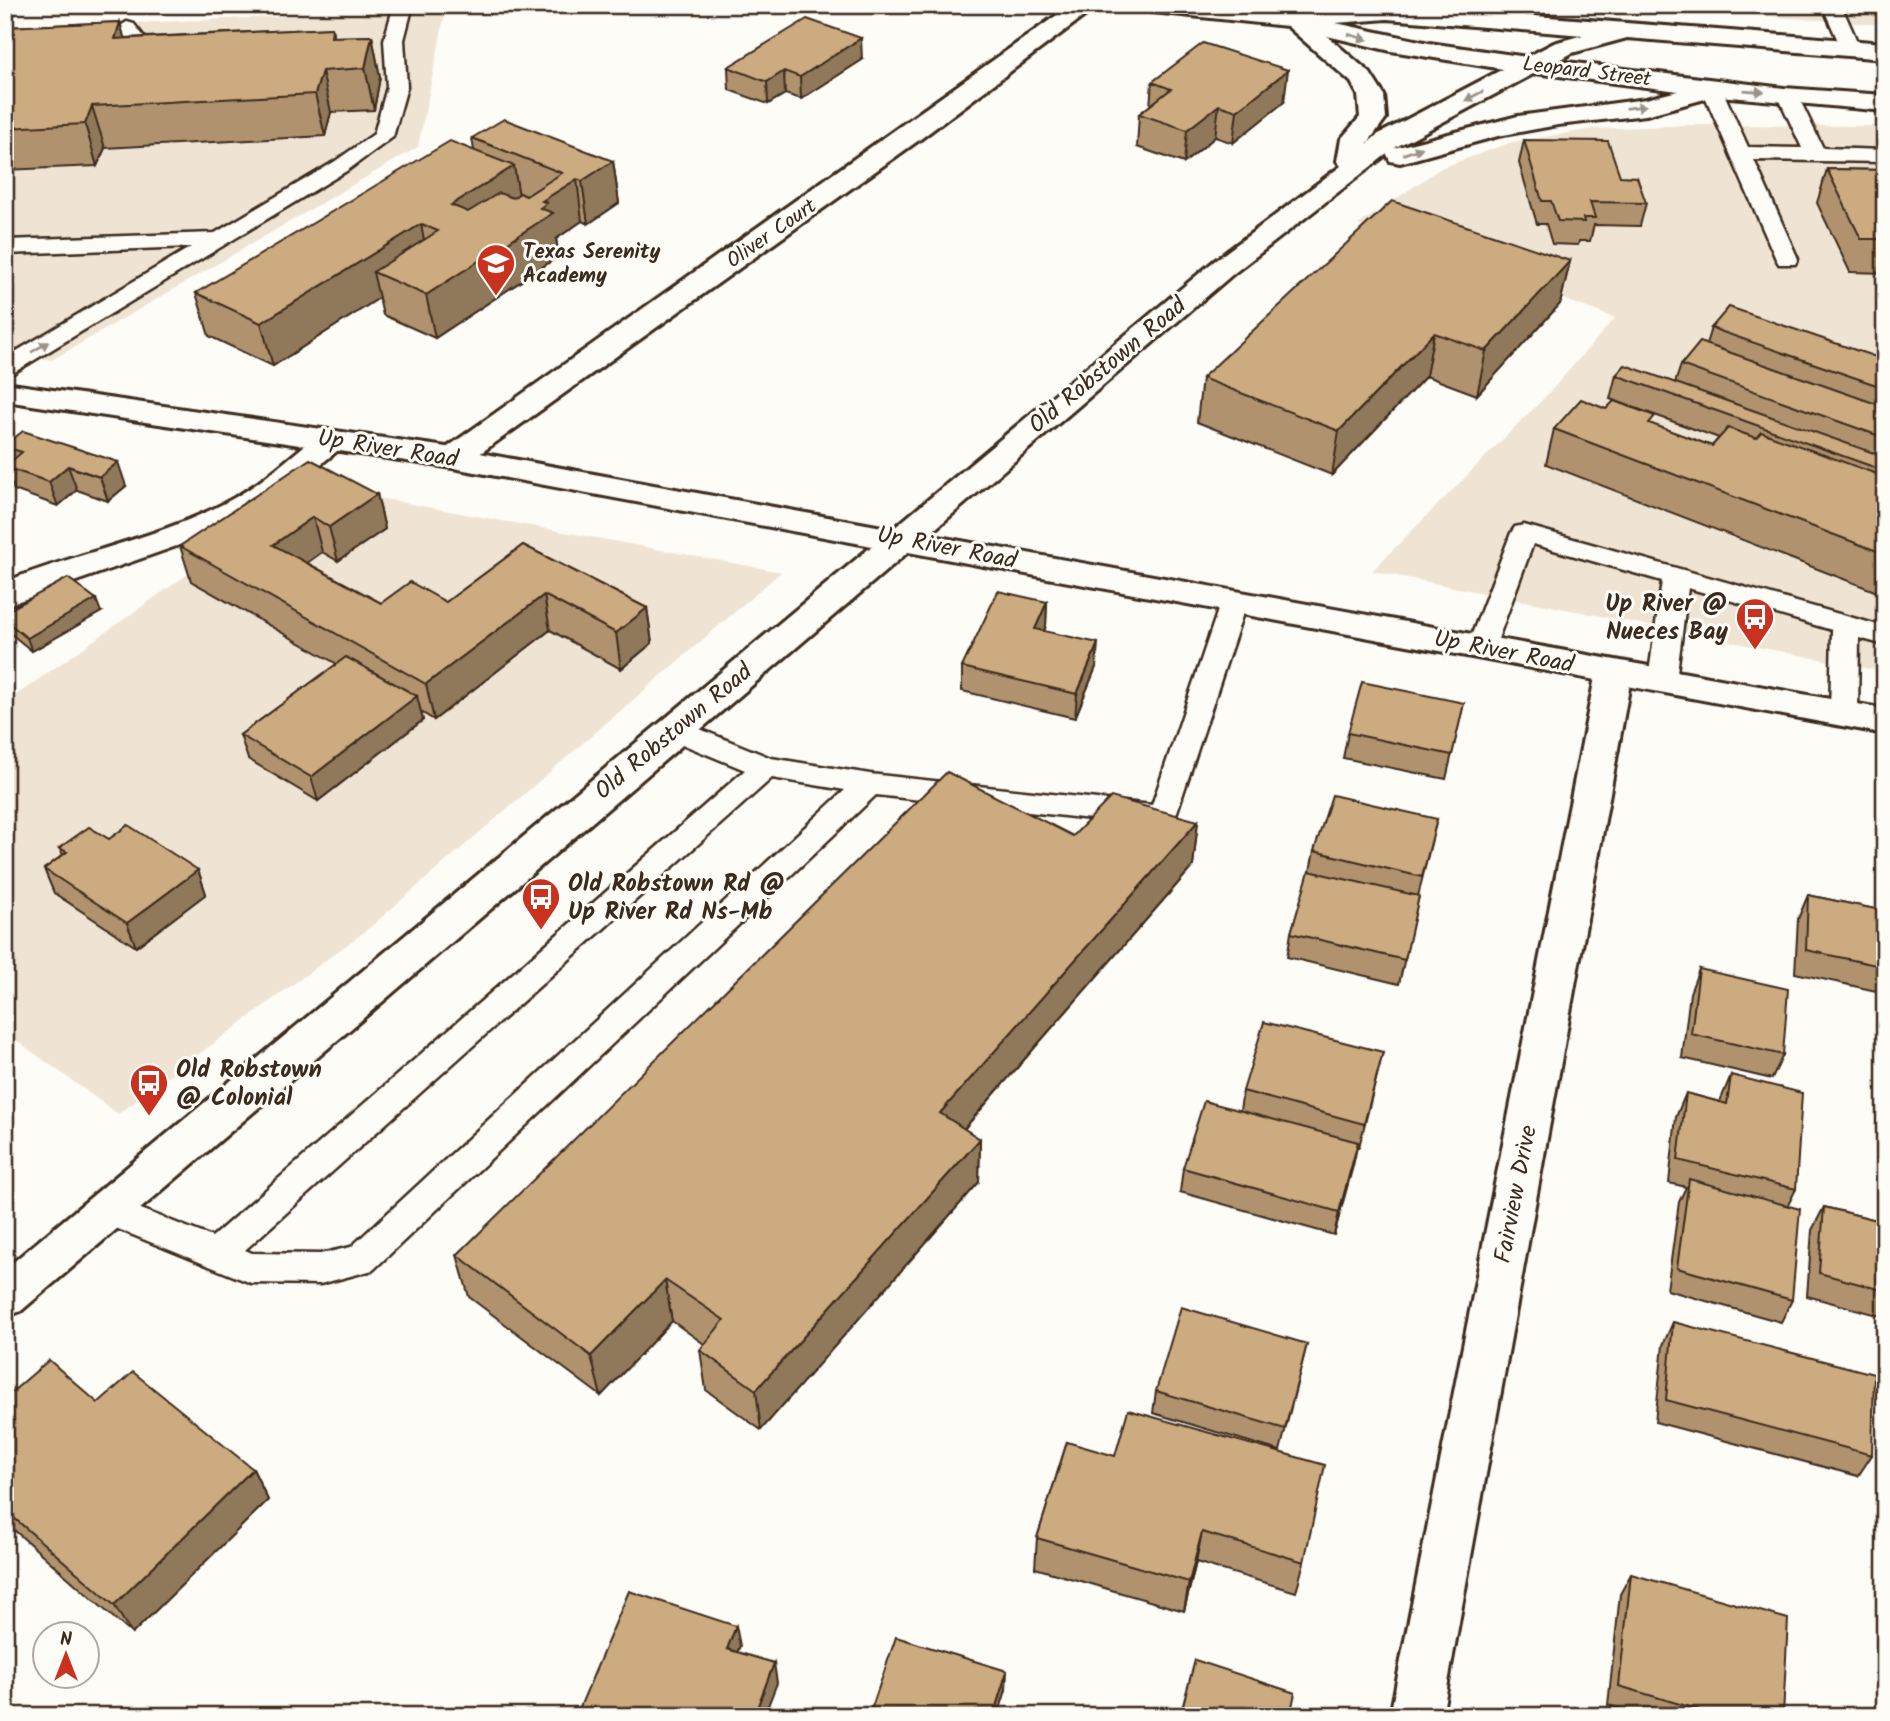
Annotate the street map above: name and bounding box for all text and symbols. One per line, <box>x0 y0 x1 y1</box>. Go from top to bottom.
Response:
one-way arrow <box>1348 33 1369 43</box>
street label: Leopard Street <box>1521 48 1654 97</box>
one-way arrow <box>1743 86 1765 97</box>
one-way arrow <box>1464 90 1484 102</box>
one-way arrow <box>1625 102 1647 113</box>
one-way arrow <box>1403 145 1424 156</box>
street label: Oliver Court <box>720 190 825 278</box>
place label: Texas Serenity Academy <box>523 236 660 293</box>
school or university icon: Texas Serenity Academy <box>475 242 517 297</box>
street label: Old Robstown Road <box>1020 287 1197 444</box>
one-way arrow <box>30 341 49 353</box>
street label: Up River Road <box>315 419 462 480</box>
street label: Up River Road <box>873 516 1021 581</box>
place label: Up River @ Nueces Bay <box>1605 585 1729 652</box>
bus stop icon: Up River @ Nueces Bay <box>1734 596 1776 651</box>
street label: Up River Road <box>1430 620 1578 685</box>
street label: Old Robstown Road <box>586 653 763 810</box>
place label: Old Robstown Rd @ Up River Rd Ns-Mb <box>568 865 785 932</box>
bus stop icon: Old Robstown Rd @ Up River Rd Ns-Mb <box>520 876 562 931</box>
place label: Old Robstown @ Colonial <box>176 1051 322 1118</box>
bus stop icon: Old Robstown @ Colonial <box>128 1062 170 1117</box>
street label: Fairview Drive <box>1484 1122 1549 1267</box>
north arrow <box>32 1620 102 1690</box>
text: N <box>60 1625 72 1655</box>

